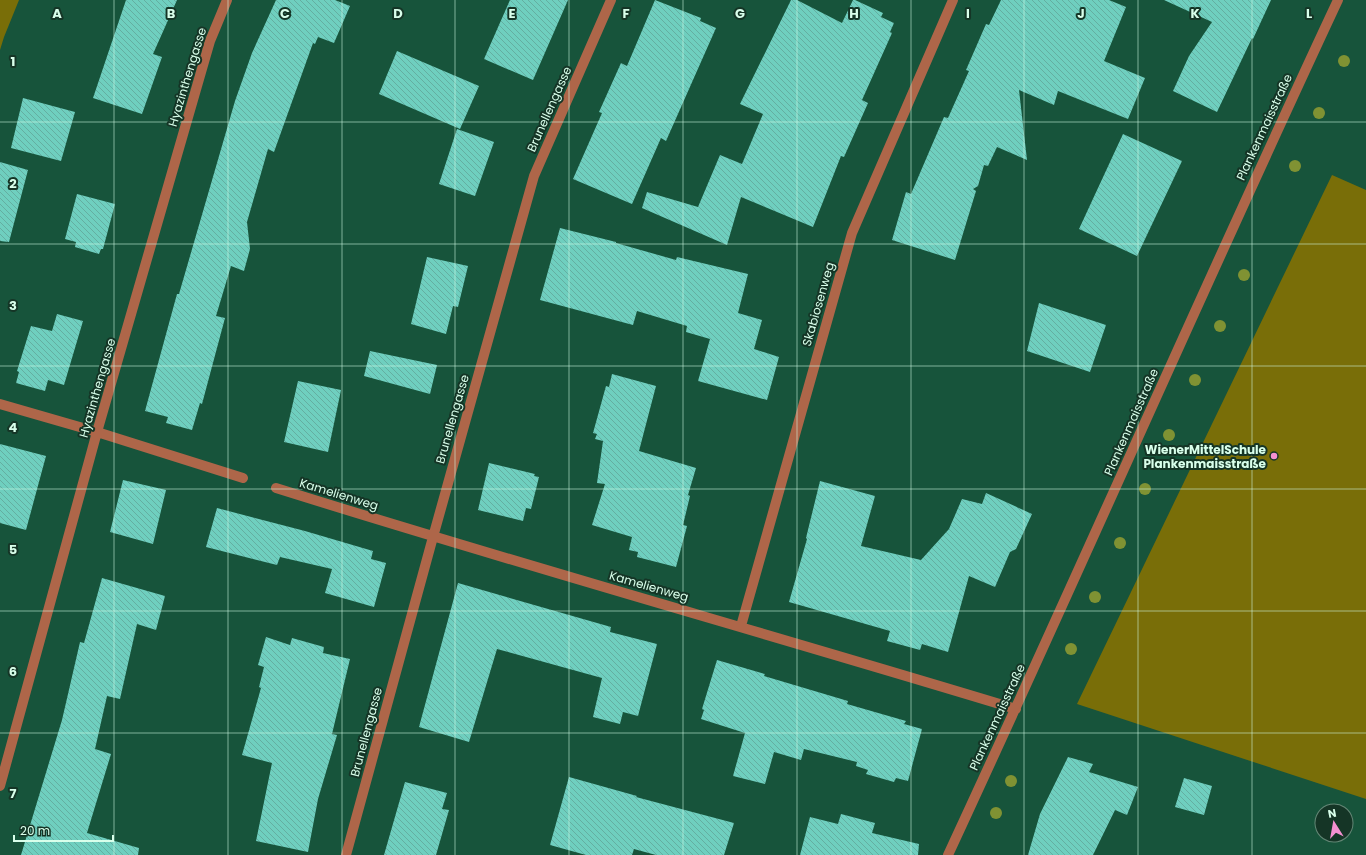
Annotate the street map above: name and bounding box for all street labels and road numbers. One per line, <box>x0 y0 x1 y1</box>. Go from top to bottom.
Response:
street label: Hyazinthengasse <box>164 25 210 129</box>
street label: Brunellengasse <box>523 64 575 154</box>
street label: Plankenmaisstraße <box>1232 71 1296 183</box>
street label: Skabiosenweg <box>798 260 838 348</box>
street label: Hyazinthengasse <box>75 336 119 440</box>
street label: Plankenmaisstraße <box>1100 366 1162 478</box>
street label: Brunellengasse <box>431 373 473 465</box>
street label: Kamelienweg <box>298 474 380 514</box>
street label: Kamelienweg <box>607 567 691 605</box>
street label: Plankenmaisstraße <box>965 661 1029 773</box>
street label: Brunellengasse <box>346 685 386 779</box>

